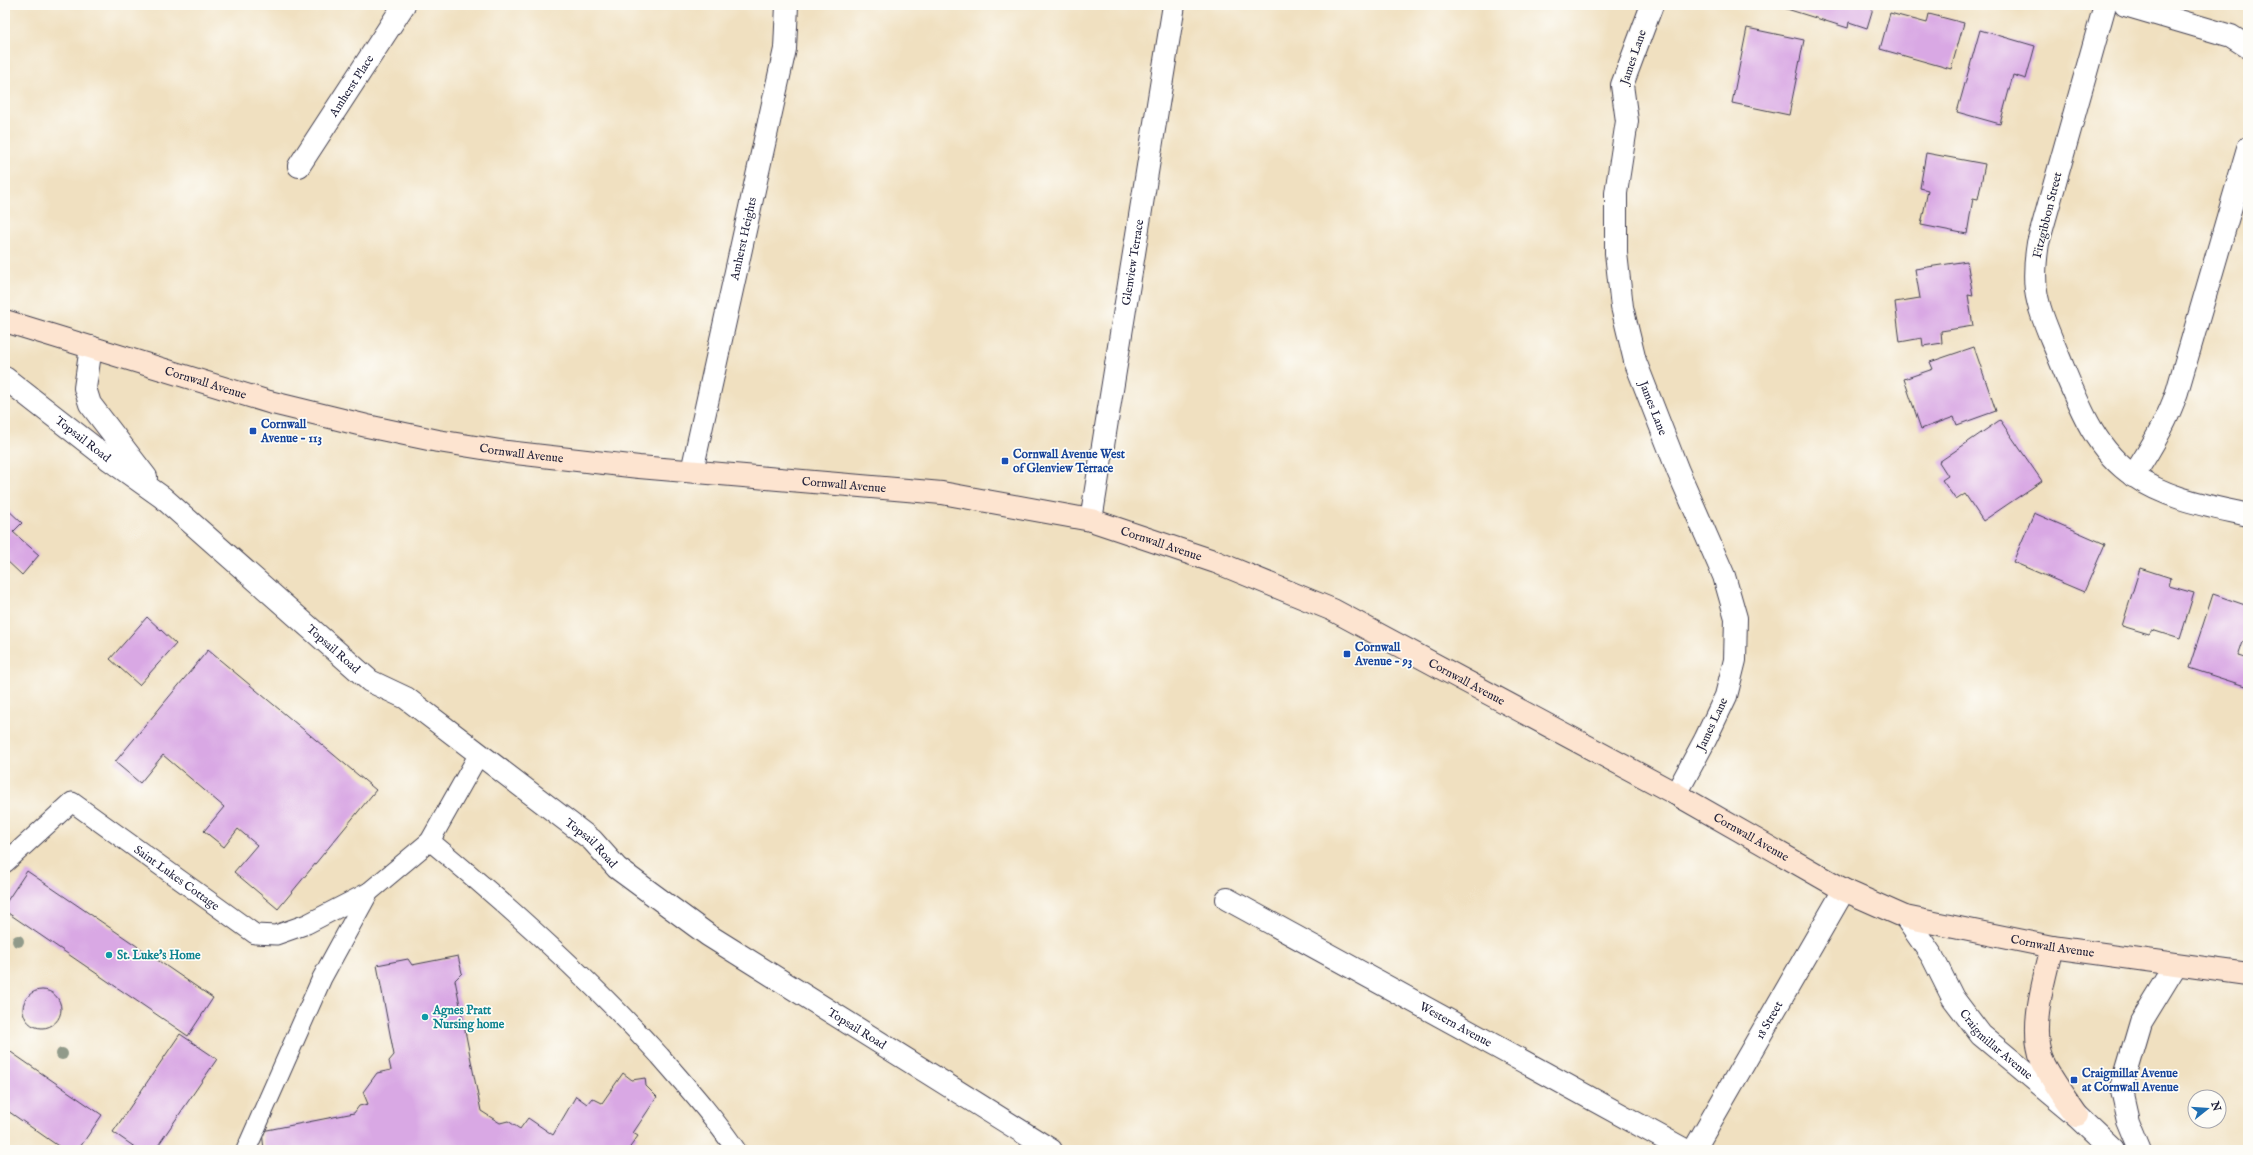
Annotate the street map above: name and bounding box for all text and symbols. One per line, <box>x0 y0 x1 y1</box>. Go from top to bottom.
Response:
street label: James Lane <box>1616 27 1651 89</box>
street label: Amherst Place <box>326 52 378 120</box>
street label: Fitzgibbon Street <box>2030 170 2065 260</box>
street label: Amherst Heights <box>727 196 760 283</box>
street label: Glenview Terrace <box>1119 218 1147 307</box>
street label: Cornwall Avenue <box>163 363 249 403</box>
street label: James Lane <box>1634 377 1670 438</box>
street label: Topsail Road <box>52 413 114 466</box>
place label: Cornwall Avenue - 113 <box>260 417 322 446</box>
marker: Cornwall Avenue - 113 <box>248 426 258 436</box>
street label: Cornwall Avenue <box>478 441 565 466</box>
place label: Cornwall Avenue West of Glenview Terrace <box>1013 447 1126 476</box>
marker: Cornwall Avenue West of Glenview Terrace <box>1000 456 1010 466</box>
street label: Cornwall Avenue <box>801 474 887 496</box>
street label: Cornwall Avenue <box>1119 523 1204 565</box>
street label: Topsail Road <box>303 621 363 677</box>
place label: Cornwall Avenue - 93 <box>1354 640 1412 669</box>
marker: Cornwall Avenue - 93 <box>1342 649 1352 659</box>
street label: Cornwall Avenue <box>1426 656 1508 709</box>
street label: James Lane <box>1693 695 1732 755</box>
street label: Cornwall Avenue <box>1710 810 1792 865</box>
street label: Topsail Road <box>562 815 621 872</box>
street label: Saint Lukes Cottage <box>131 842 223 914</box>
street label: Cornwall Avenue <box>2009 932 2096 961</box>
place label: St. Luke's Home <box>117 948 201 963</box>
marker: St. Luke's Home <box>104 950 114 960</box>
street label: Western Avenue <box>1417 999 1495 1051</box>
street label: 18 Street <box>1752 999 1786 1042</box>
place label: Agnes Pratt Nursing home <box>432 1003 505 1033</box>
street label: Topsail Road <box>825 1005 889 1053</box>
street label: Craigmillar Avenue <box>1956 1006 2036 1083</box>
marker: Agnes Pratt Nursing home <box>420 1012 430 1022</box>
place label: Craigmillar Avenue at Cornwall Avenue <box>2082 1066 2179 1095</box>
marker: Craigmillar Avenue at Cornwall Avenue <box>2069 1075 2079 1085</box>
north arrow <box>2187 1089 2227 1129</box>
text: N <box>2207 1099 2224 1113</box>

